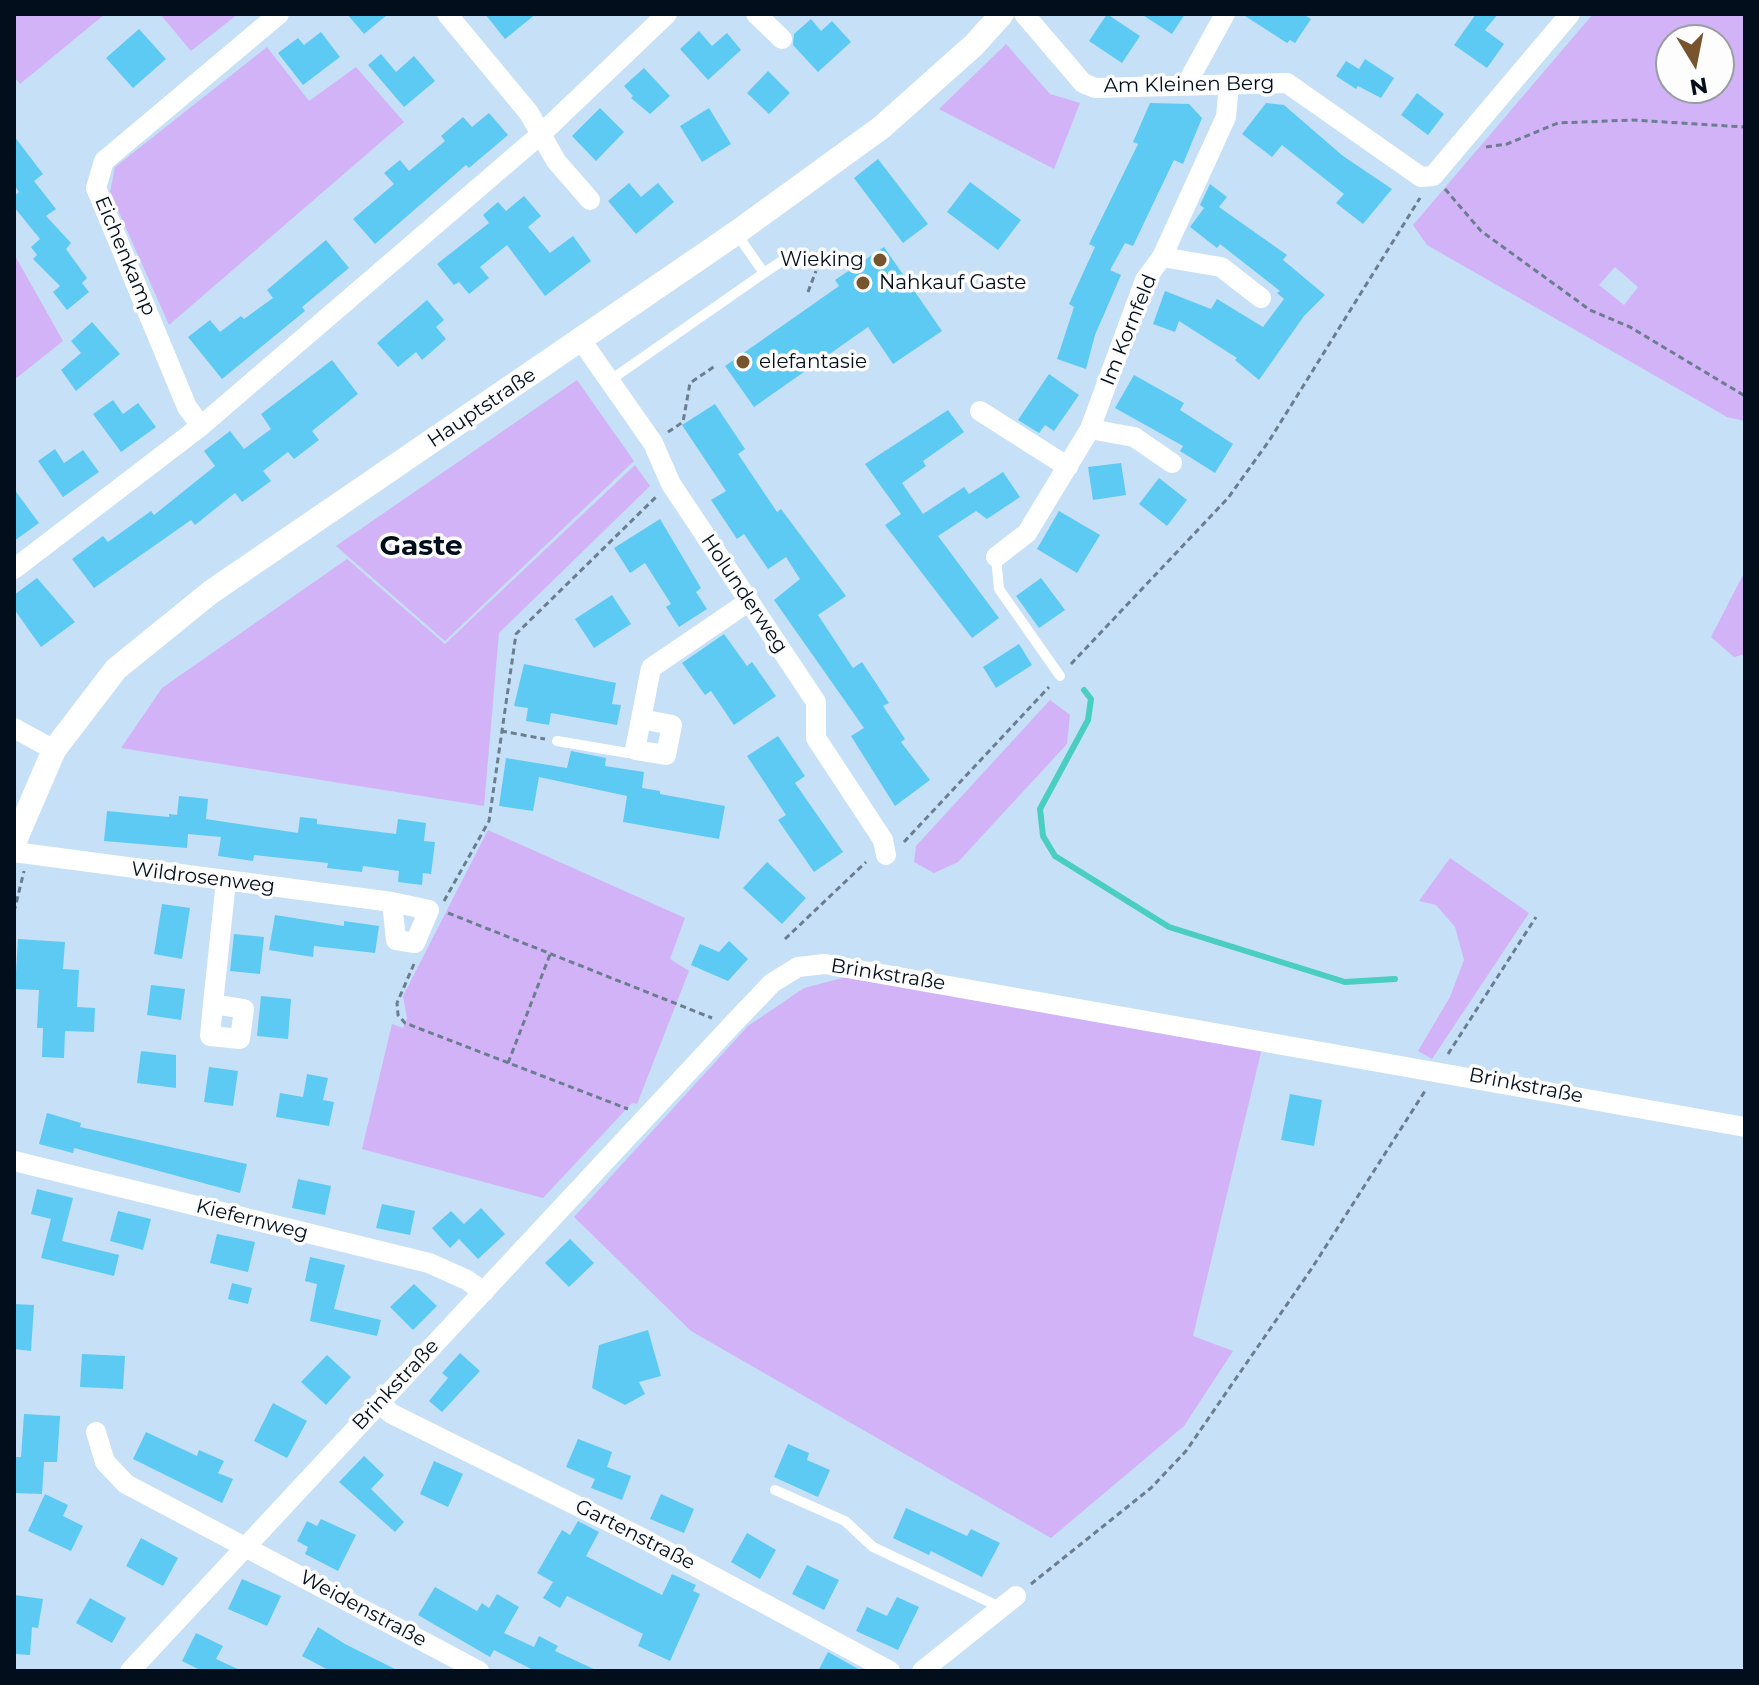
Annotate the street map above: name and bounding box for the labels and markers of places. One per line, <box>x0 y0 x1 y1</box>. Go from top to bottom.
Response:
place label: Wieking <box>780 248 864 272</box>
marker: Wieking <box>871 251 889 269</box>
place label: Nahkauf Gaste <box>879 271 1026 295</box>
marker: Nahkauf Gaste <box>854 274 872 292</box>
place label: elefantasie <box>759 350 867 374</box>
marker: elefantasie <box>734 353 752 371</box>

